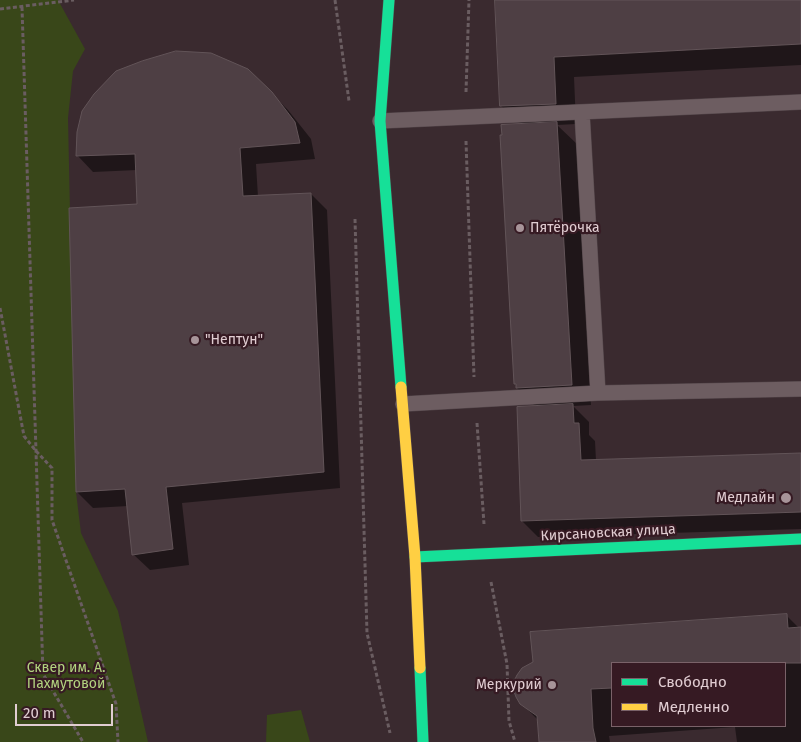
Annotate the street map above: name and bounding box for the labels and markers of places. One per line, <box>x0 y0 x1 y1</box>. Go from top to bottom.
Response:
place label: Пятёрочка <box>530 220 600 236</box>
marker: Пятёрочка <box>514 222 526 234</box>
place label: "Нептун" <box>205 332 263 348</box>
marker: "Нептун" <box>189 334 201 346</box>
place label: Медлайн <box>716 490 775 506</box>
marker: Медлайн <box>779 491 793 505</box>
place label: Меркурий <box>476 677 542 693</box>
marker: Меркурий <box>546 679 558 691</box>

